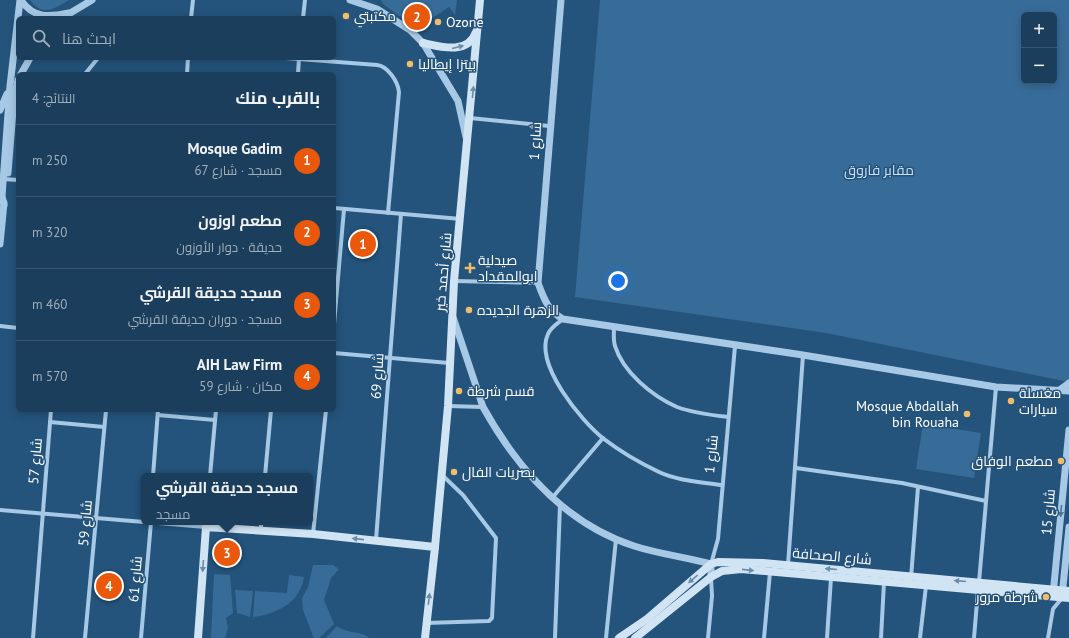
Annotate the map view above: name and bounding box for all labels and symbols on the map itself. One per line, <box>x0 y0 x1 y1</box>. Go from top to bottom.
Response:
pin: 2 <box>404 2 430 32</box>
place label: مكتبتي <box>354 7 396 28</box>
marker: مكتبتي <box>341 11 351 21</box>
place label: Ozone <box>446 13 484 31</box>
marker: Ozone <box>433 17 443 27</box>
one-way arrow <box>451 43 464 49</box>
place label: بيتزا إيطاليا <box>418 55 476 73</box>
marker: بيتزا إيطاليا <box>405 59 415 69</box>
one-way arrow <box>469 86 476 98</box>
street label: شارع 1 <box>525 121 545 161</box>
park label: مقابر فاروق <box>844 161 914 179</box>
pin: 1 <box>350 229 376 259</box>
street label: شارع أحمد خير <box>430 232 455 313</box>
place label: صيدلية ابوالمقداد <box>478 251 538 285</box>
marker: صيدلية ابوالمقداد <box>465 263 475 273</box>
your location <box>608 271 628 291</box>
place label: الزهرة الجديده <box>477 301 559 319</box>
marker: الزهرة الجديده <box>464 305 474 315</box>
street label: شارع 69 <box>366 352 388 400</box>
place label: قسم شرطة <box>467 382 535 401</box>
place label: مغسلة سيارات <box>1019 384 1061 418</box>
marker: قسم شرطة <box>454 386 464 396</box>
marker: مغسلة سيارات <box>1006 396 1016 406</box>
place label: Mosque Abdallah bin Rouaha <box>856 397 959 431</box>
marker: Mosque Abdallah bin Rouaha <box>962 409 972 419</box>
street label: شارع 1 <box>700 434 722 474</box>
street label: شارع 57 <box>24 437 46 485</box>
place label: مطعم الوفاق <box>971 452 1053 471</box>
marker: مطعم الوفاق <box>1056 456 1066 466</box>
place label: بصريات الفال <box>462 463 535 481</box>
marker: بصريات الفال <box>449 467 459 477</box>
street label: شارع 15 <box>1037 488 1059 536</box>
street label: شارع 59 <box>74 499 96 547</box>
one-way arrow <box>1058 505 1065 517</box>
one-way arrow <box>352 536 364 542</box>
pin: 3 <box>214 538 240 568</box>
street label: شارع الصحافة <box>792 544 872 568</box>
street label: شارع 61 <box>124 555 146 603</box>
one-way arrow <box>200 560 207 572</box>
one-way arrow <box>825 566 837 572</box>
one-way arrow <box>742 567 755 574</box>
pin: 4 <box>96 571 122 601</box>
one-way arrow <box>688 574 699 583</box>
one-way arrow <box>954 578 966 584</box>
place label: شرطة مرور <box>975 588 1038 606</box>
marker: شرطة مرور <box>1041 592 1051 602</box>
one-way arrow <box>426 593 432 605</box>

